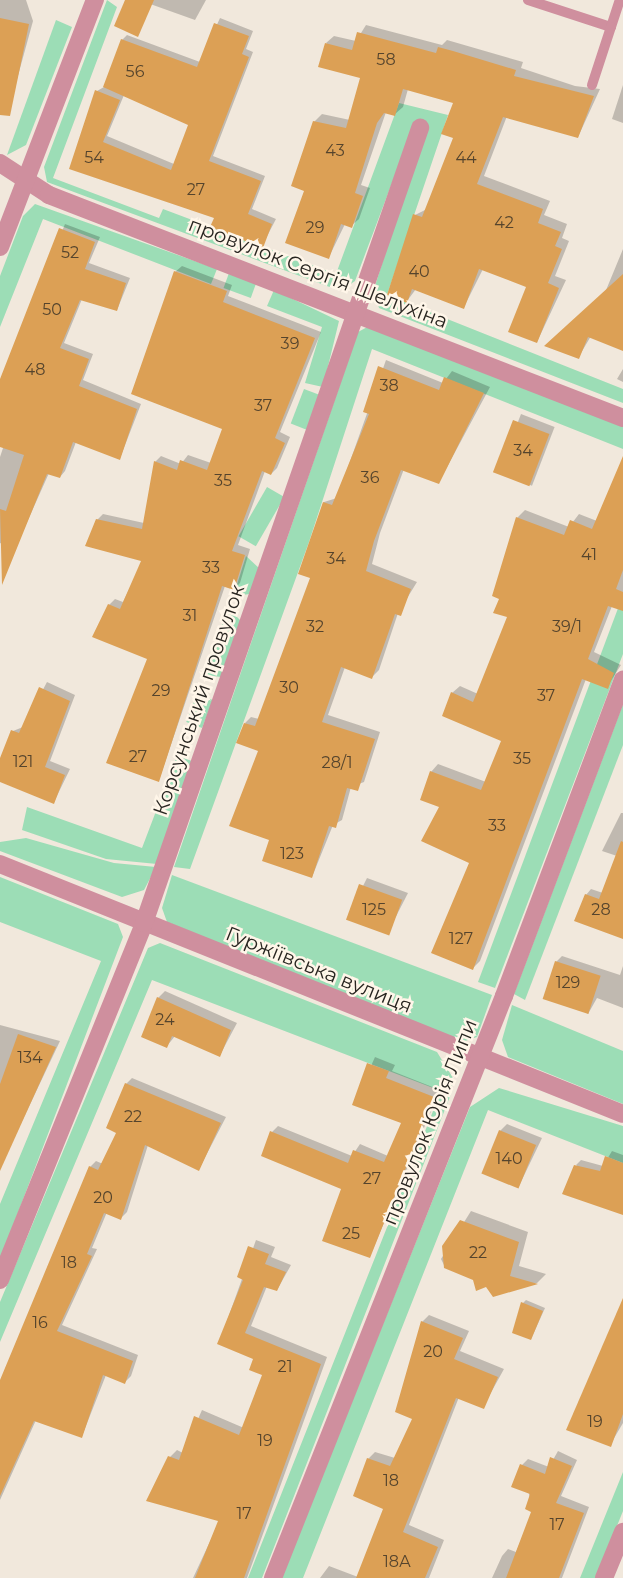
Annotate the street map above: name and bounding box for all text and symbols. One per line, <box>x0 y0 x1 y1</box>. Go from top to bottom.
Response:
house number: 58 <box>376 50 396 70</box>
house number: 56 <box>126 62 144 82</box>
house number: 43 <box>325 141 345 161</box>
house number: 54 <box>84 148 104 168</box>
house number: 44 <box>455 148 477 168</box>
house number: 27 <box>187 180 205 200</box>
street label: провулок Сергія Шелухіна <box>185 212 451 334</box>
house number: 42 <box>494 213 514 233</box>
house number: 29 <box>306 218 324 238</box>
house number: 52 <box>61 243 79 263</box>
house number: 40 <box>408 262 430 282</box>
house number: 50 <box>42 300 62 320</box>
house number: 39 <box>281 334 299 354</box>
house number: 48 <box>25 360 45 380</box>
house number: 38 <box>379 376 399 396</box>
house number: 37 <box>254 396 272 416</box>
house number: 34 <box>513 441 533 461</box>
house number: 36 <box>361 468 379 488</box>
house number: 35 <box>214 471 232 491</box>
house number: 41 <box>581 545 597 565</box>
house number: 34 <box>326 549 346 569</box>
house number: 33 <box>202 558 220 578</box>
street label: Корсунський провулок <box>148 582 250 818</box>
house number: 31 <box>183 606 197 626</box>
house number: 32 <box>306 617 324 637</box>
house number: 39/1 <box>552 617 582 637</box>
house number: 30 <box>279 678 299 698</box>
house number: 29 <box>152 681 170 701</box>
house number: 37 <box>537 686 555 706</box>
house number: 27 <box>129 747 147 767</box>
house number: 35 <box>513 749 531 769</box>
house number: 121 <box>13 752 33 772</box>
house number: 28/1 <box>322 753 352 773</box>
house number: 33 <box>488 816 506 836</box>
house number: 123 <box>280 844 304 864</box>
house number: 125 <box>362 900 386 920</box>
house number: 28 <box>591 900 611 920</box>
street label: Гуржіївська вулиця <box>222 922 416 1018</box>
house number: 127 <box>449 929 473 949</box>
house number: 129 <box>556 973 580 993</box>
house number: 24 <box>155 1010 175 1030</box>
street label: провулок Юрія Липи <box>378 1015 482 1229</box>
house number: 134 <box>17 1048 43 1068</box>
house number: 22 <box>124 1107 142 1127</box>
house number: 140 <box>496 1149 522 1169</box>
house number: 27 <box>363 1169 381 1189</box>
house number: 20 <box>93 1188 113 1208</box>
house number: 25 <box>342 1224 360 1244</box>
house number: 22 <box>469 1243 487 1263</box>
house number: 18 <box>61 1253 77 1273</box>
house number: 16 <box>32 1313 48 1333</box>
house number: 20 <box>423 1342 443 1362</box>
house number: 21 <box>278 1357 292 1377</box>
house number: 19 <box>587 1412 603 1432</box>
house number: 19 <box>257 1431 273 1451</box>
house number: 18 <box>383 1471 399 1491</box>
house number: 17 <box>236 1504 252 1524</box>
house number: 17 <box>549 1515 565 1535</box>
house number: 18А <box>383 1552 411 1572</box>

